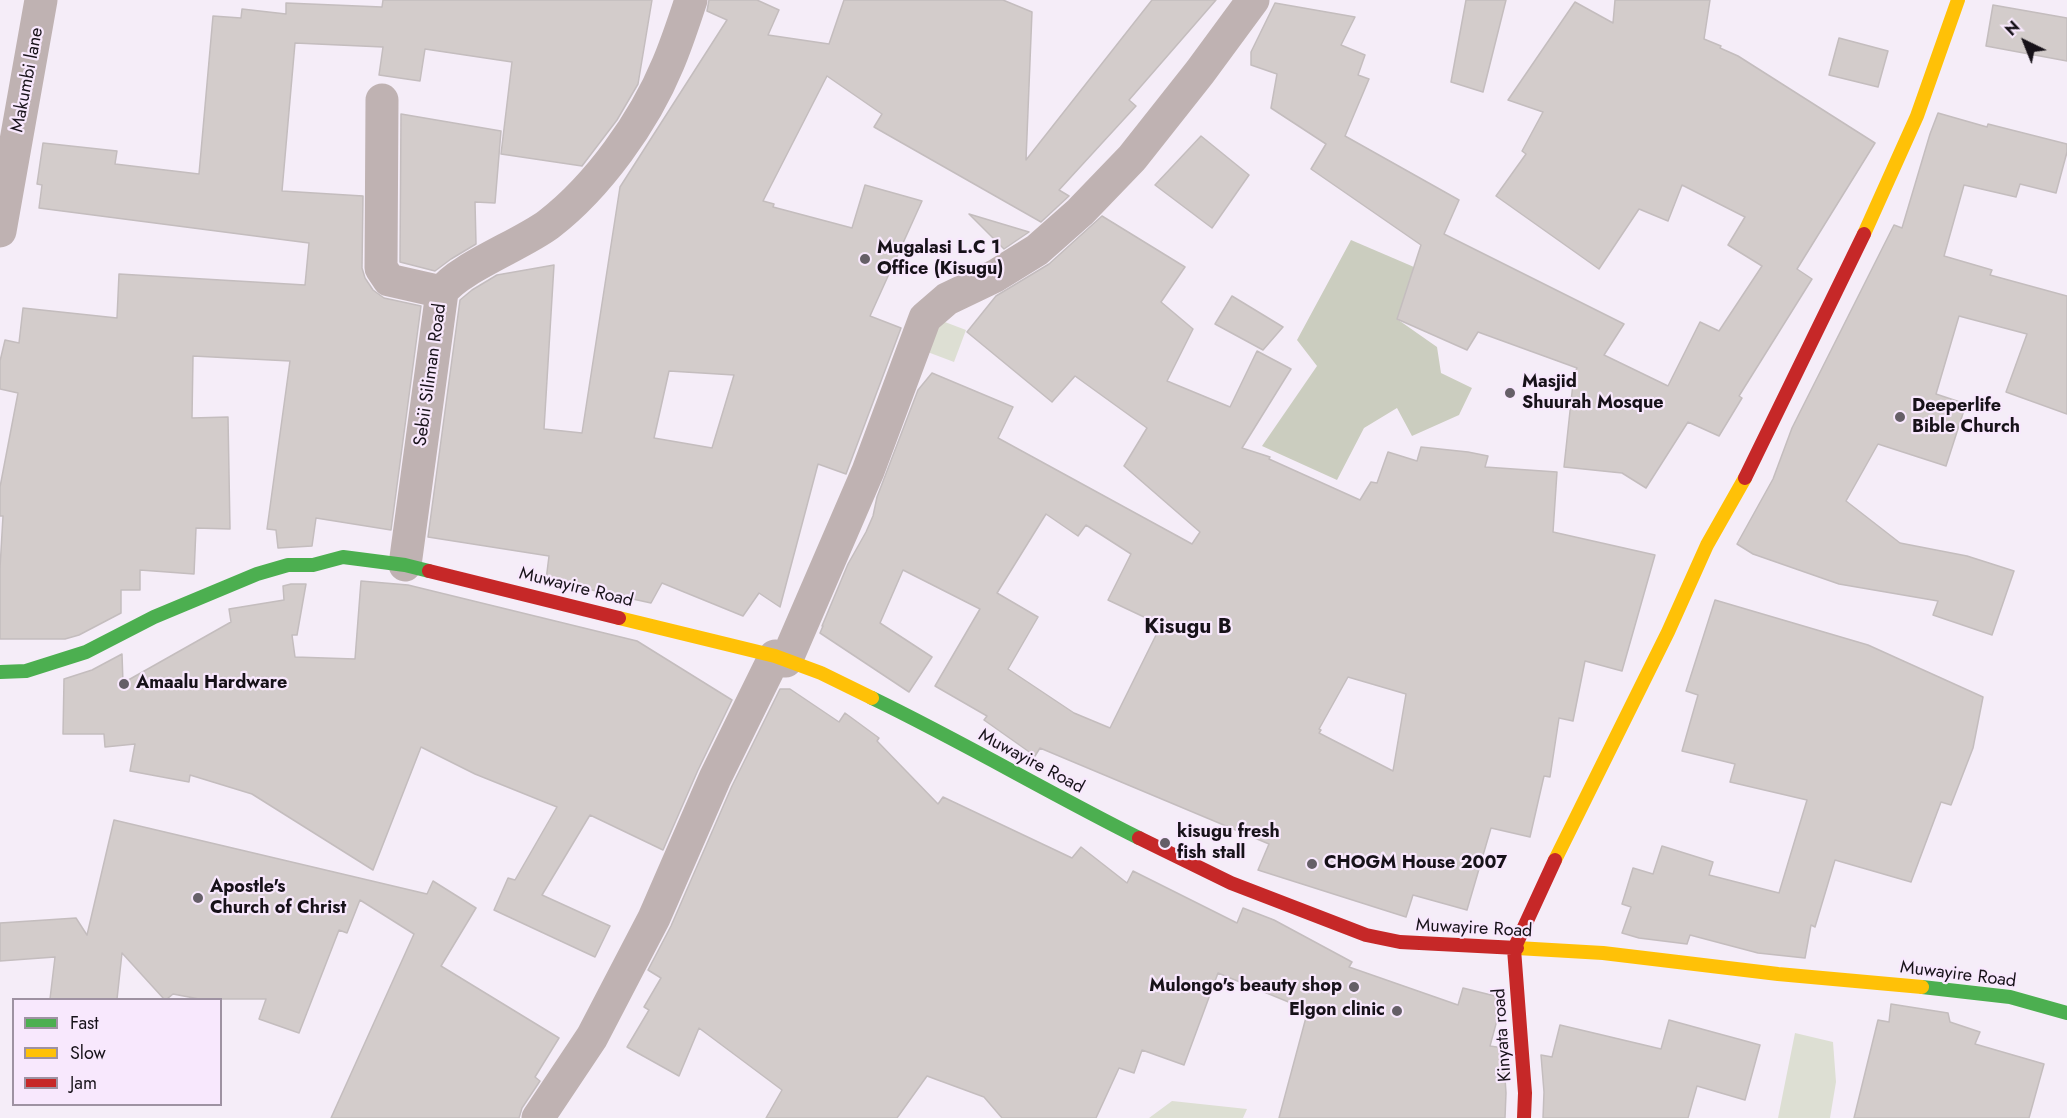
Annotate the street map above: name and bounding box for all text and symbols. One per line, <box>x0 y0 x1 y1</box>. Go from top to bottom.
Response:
north arrow <box>1995 12 2055 72</box>
text: N <box>2000 16 2025 41</box>
street label: Makumbi lane <box>7 26 49 134</box>
place label: Mugalasi L.C 1 Office (Kisugu) <box>877 238 1003 280</box>
marker: Mugalasi L.C 1 Office (Kisugu) <box>858 252 872 266</box>
street label: Sebii Siliman Road <box>410 302 452 448</box>
place label: Masjid Shuurah Mosque <box>1522 372 1664 415</box>
marker: Masjid Shuurah Mosque <box>1503 386 1517 400</box>
place label: Deeperlife Bible Church <box>1912 396 2020 438</box>
marker: Deeperlife Bible Church <box>1893 410 1907 424</box>
street label: Muwayire Road <box>517 563 635 613</box>
district label: Kisugu B <box>1144 615 1232 641</box>
place label: Amaalu Hardware <box>136 673 287 695</box>
marker: Amaalu Hardware <box>117 677 131 691</box>
street label: Muwayire Road <box>974 725 1088 799</box>
place label: kisugu fresh fish stall <box>1177 822 1280 864</box>
marker: kisugu fresh fish stall <box>1158 836 1172 850</box>
place label: CHOGM House 2007 <box>1324 853 1507 875</box>
marker: CHOGM House 2007 <box>1305 857 1319 871</box>
place label: Apostle's Church of Christ <box>210 877 346 920</box>
marker: Apostle's Church of Christ <box>191 891 205 905</box>
street label: Muwayire Road <box>1415 915 1533 943</box>
street label: Muwayire Road <box>1899 957 2017 993</box>
place label: Mulongo's beauty shop <box>1149 976 1342 998</box>
marker: Mulongo's beauty shop <box>1347 980 1361 994</box>
street label: Kinyata road <box>1489 987 1517 1083</box>
legend <box>12 998 222 1106</box>
place label: Elgon clinic <box>1289 1000 1385 1022</box>
marker: Elgon clinic <box>1390 1004 1404 1018</box>
text: Fast <box>70 1010 99 1036</box>
text: Slow <box>70 1040 106 1066</box>
text: Jam <box>70 1070 97 1096</box>

